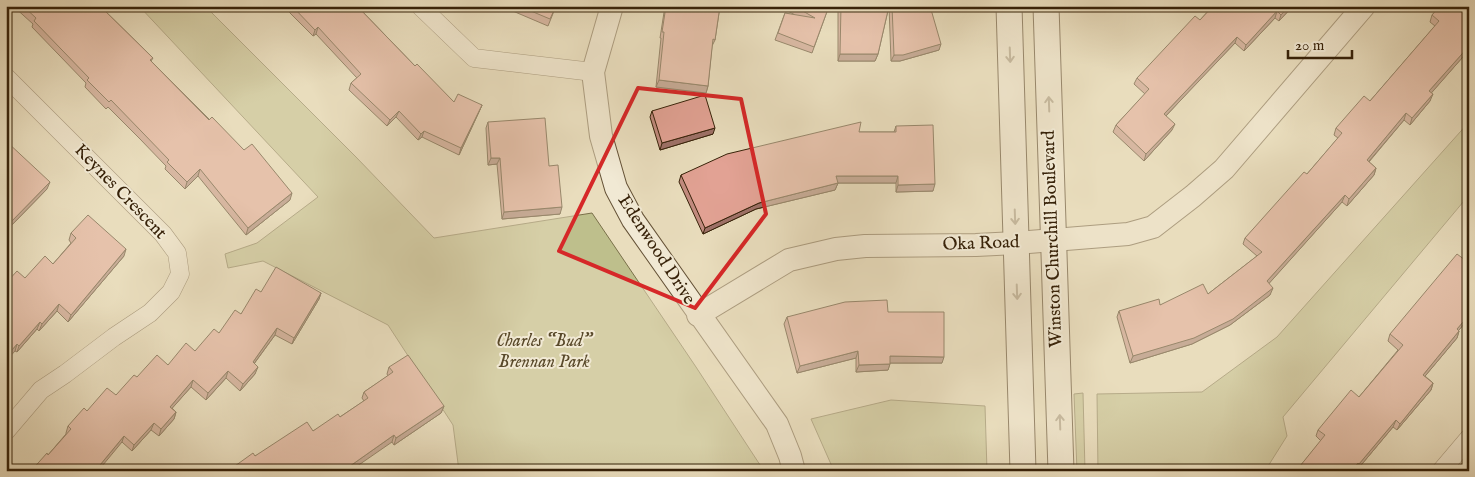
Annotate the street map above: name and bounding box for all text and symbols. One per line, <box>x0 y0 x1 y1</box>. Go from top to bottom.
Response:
scale bar <box>1288 28 1351 60</box>
text: 20 m <box>1295 36 1325 55</box>
one-way arrow <box>1006 47 1015 63</box>
one-way arrow <box>1044 96 1053 112</box>
street label: Winston Churchill Boulevard <box>1038 130 1068 348</box>
street label: Keynes Crescent <box>69 139 171 245</box>
street label: Edenwood Drive <box>612 191 700 309</box>
one-way arrow <box>1010 209 1020 225</box>
street label: Oka Road <box>942 231 1020 257</box>
one-way arrow <box>1013 283 1022 299</box>
park label: Charles “Bud” Brennan Park <box>496 330 594 374</box>
one-way arrow <box>1055 414 1065 430</box>

